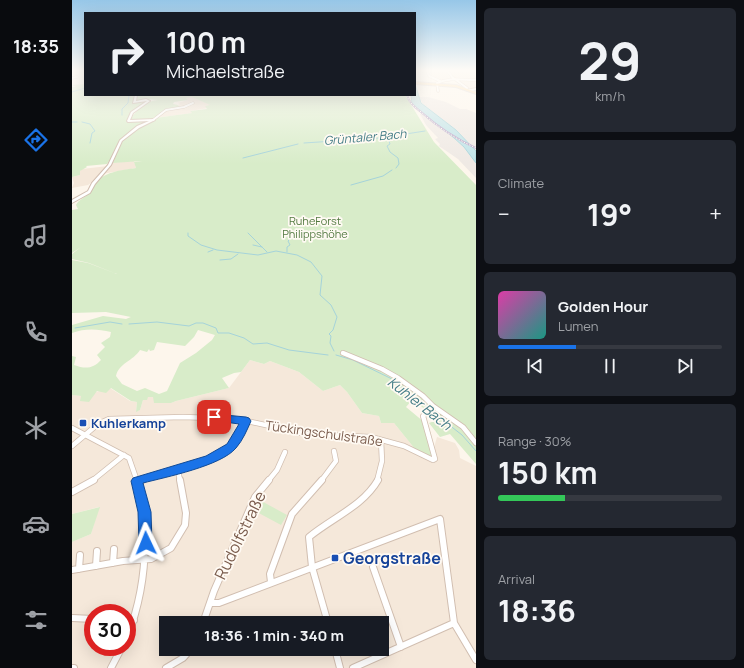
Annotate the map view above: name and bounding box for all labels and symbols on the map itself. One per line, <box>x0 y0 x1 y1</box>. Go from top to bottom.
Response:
water label: Grüntaler Bach <box>323 125 408 149</box>
park label: RuheForst Philippshöhe <box>282 213 348 241</box>
water label: Kuhler Bach <box>384 372 456 434</box>
pin <box>197 400 231 434</box>
place label: Kuhlerkamp <box>91 414 166 432</box>
street label: Tückingschulstraße <box>264 416 384 450</box>
marker: Kuhlerkamp <box>78 418 88 428</box>
street label: Rudolfstraße <box>209 487 271 583</box>
position arrow <box>125 522 167 564</box>
place label: Georgstraße <box>343 547 441 569</box>
marker: Georgstraße <box>330 553 340 563</box>
speed limit sign: 30 <box>84 604 136 656</box>

